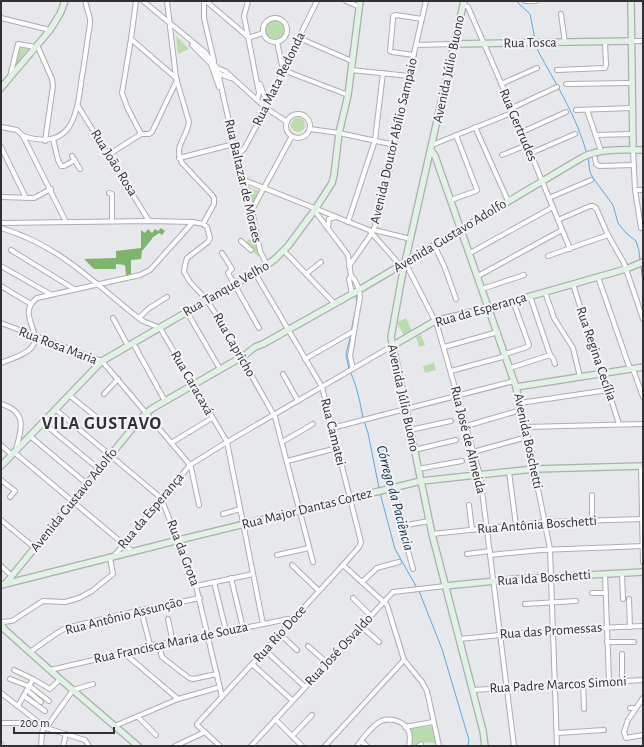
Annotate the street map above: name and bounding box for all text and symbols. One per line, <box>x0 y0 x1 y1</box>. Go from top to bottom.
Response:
street label: Avenida Júlio Buono <box>431 14 467 124</box>
street label: Rua Mata Redonda <box>250 29 308 128</box>
street label: Rua Tosca <box>503 36 557 50</box>
street label: Avenida Doutor Abílio Sampaio <box>368 57 420 225</box>
street label: Rua Gertrudes <box>496 87 540 163</box>
street label: Rua Baltazar de Moraes <box>222 118 264 244</box>
street label: Rua João Rosa <box>88 127 140 199</box>
street label: Avenida Gustavo Adolfo <box>391 197 509 275</box>
street label: Rua Tanque Velho <box>180 259 272 319</box>
street label: Rua da Esperança <box>434 290 529 330</box>
street label: Rua Regina Cecília <box>573 305 619 403</box>
street label: Rua Capricho <box>210 310 258 380</box>
street label: Rua Rosa Maria <box>17 325 100 368</box>
street label: Avenida Júlio Buono <box>385 343 421 453</box>
street label: Rua Caracaxá <box>168 348 216 418</box>
street label: Rua José de Almeida <box>448 385 488 496</box>
street label: Avenida Boschetti <box>511 392 545 490</box>
street label: Rua Camatei <box>318 397 348 467</box>
district label: VILA GUSTAVO <box>42 415 162 433</box>
water label: Córrego da Paciência <box>374 444 416 552</box>
street label: Avenida Gustavo Adolfo <box>28 445 120 555</box>
street label: Rua da Esperança <box>115 470 187 552</box>
street label: Rua Major Dantas Cortez <box>240 486 374 532</box>
street label: Rua Antônia Boschetti <box>477 514 597 536</box>
street label: Rua da Grota <box>164 518 202 589</box>
street label: Rua Ida Boschetti <box>497 568 591 588</box>
street label: Rua Antônio Assunção <box>64 595 184 637</box>
street label: Rua Rio Doce <box>251 603 309 665</box>
street label: Rua José Osvaldo <box>302 611 376 688</box>
street label: Rua Francisca Maria de Souza <box>93 620 250 666</box>
street label: Rua das Promessas <box>499 620 603 642</box>
street label: Rua Padre Marcos Simoni <box>489 674 627 696</box>
scale bar <box>14 709 114 735</box>
text: 200 m <box>20 717 50 729</box>

